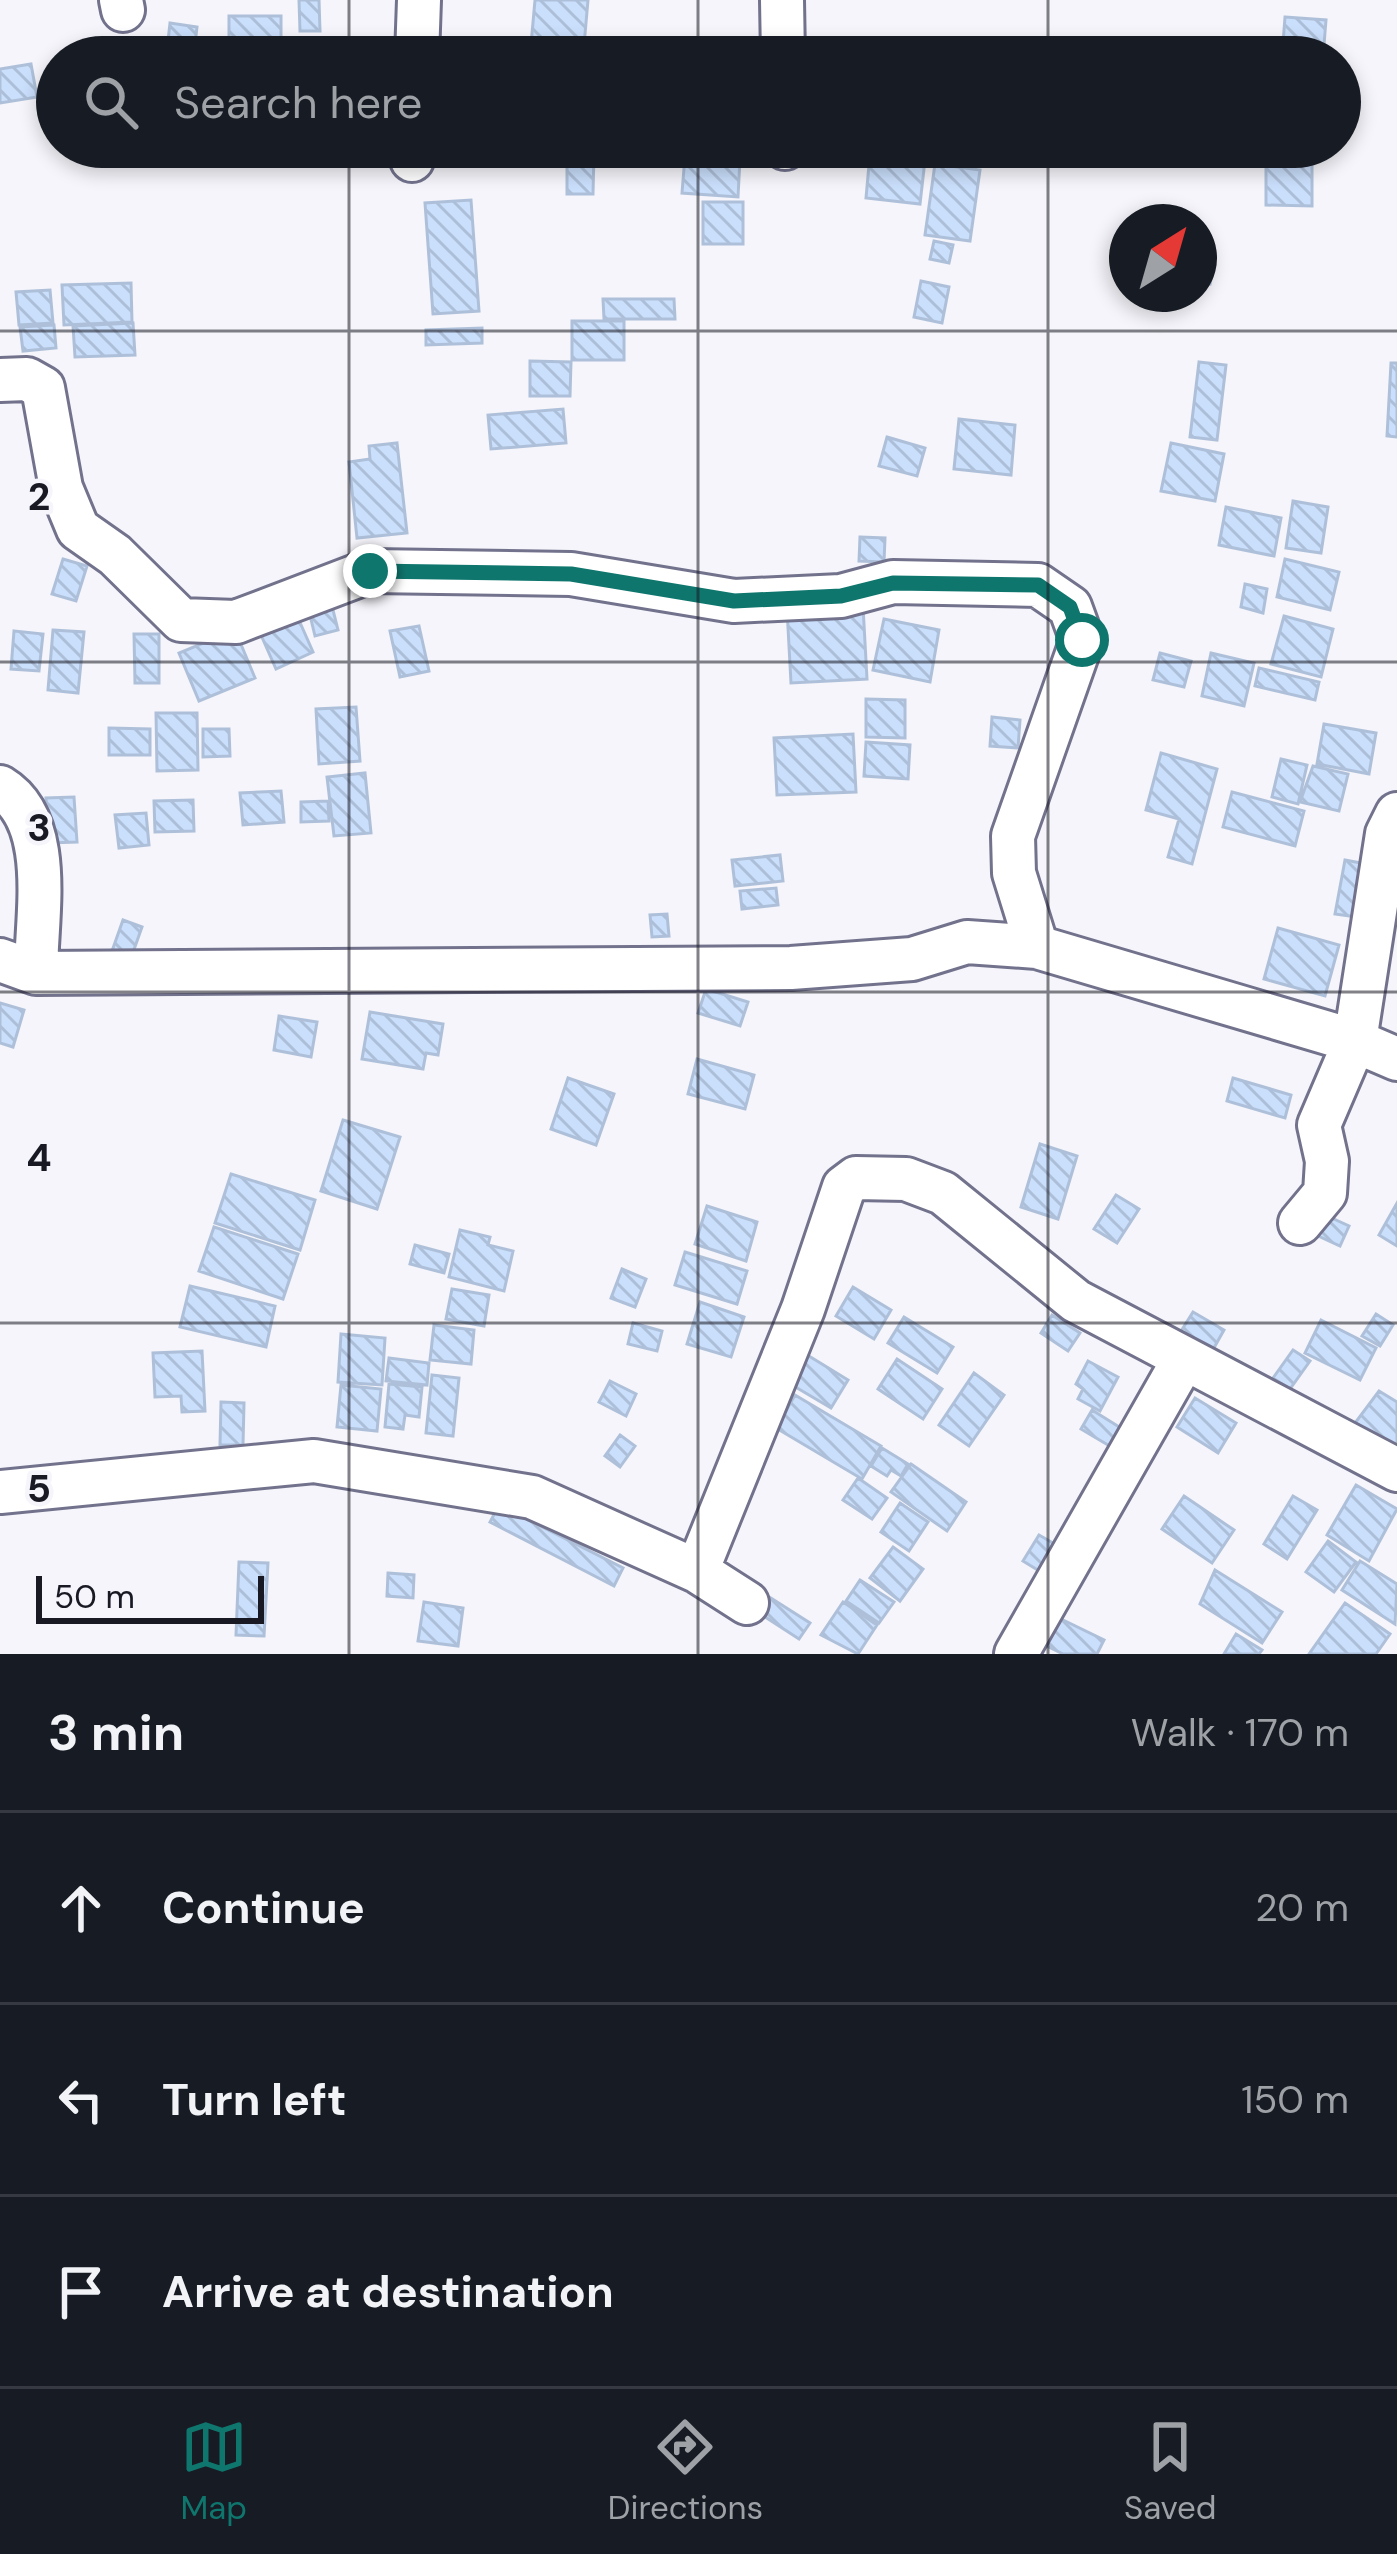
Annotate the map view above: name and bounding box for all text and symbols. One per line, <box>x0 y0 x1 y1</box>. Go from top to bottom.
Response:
search box <box>36 36 1361 168</box>
icon: search <box>78 69 144 135</box>
text: Search here <box>174 73 422 132</box>
north arrow <box>1109 204 1217 312</box>
text: 2 <box>28 471 50 522</box>
route end <box>343 544 397 598</box>
route start <box>1055 613 1109 667</box>
text: 3 <box>27 802 51 853</box>
text: 4 <box>26 1132 52 1183</box>
text: 5 <box>27 1463 51 1514</box>
scale bar <box>36 1570 264 1623</box>
text: 50 m <box>54 1575 135 1618</box>
text: 3 min <box>48 1699 184 1766</box>
text: Walk · 170 m <box>1131 1707 1349 1758</box>
icon: ahead <box>48 1875 114 1941</box>
text: Continue <box>162 1878 365 1937</box>
text: 20 m <box>1255 1882 1349 1933</box>
icon: left <box>48 2067 114 2133</box>
text: Turn left <box>162 2070 346 2129</box>
text: 150 m <box>1241 2074 1349 2125</box>
icon: arrive <box>48 2259 114 2325</box>
text: Arrive at destination <box>162 2262 614 2321</box>
tab: Map <box>180 2414 247 2529</box>
tab: Directions <box>608 2414 763 2529</box>
tab: Saved <box>1124 2414 1217 2529</box>

